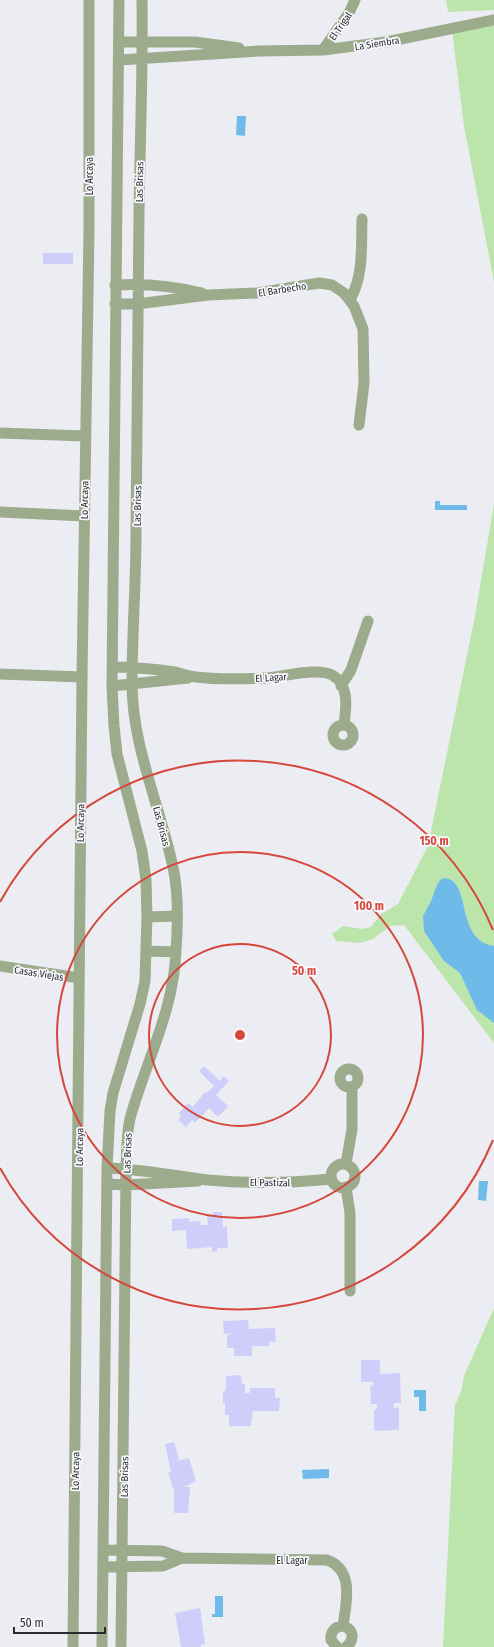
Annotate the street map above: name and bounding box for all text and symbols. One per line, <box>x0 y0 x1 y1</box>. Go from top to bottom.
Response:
street label: El Trigal <box>327 10 355 43</box>
street label: La Siembra <box>354 35 400 53</box>
street label: Lo Arcaya <box>84 157 96 195</box>
street label: Las Brisas <box>134 162 146 202</box>
street label: El Barbecho <box>257 280 307 300</box>
street label: Lo Arcaya <box>79 481 91 519</box>
street label: Las Brisas <box>132 486 144 526</box>
street label: El Lagar <box>255 671 288 685</box>
street label: Lo Arcaya <box>75 804 87 842</box>
street label: Las Brisas <box>150 805 172 847</box>
text: 150 m <box>419 834 449 848</box>
text: 100 m <box>354 899 384 913</box>
street label: Casas Viejas <box>13 964 64 984</box>
text: 50 m <box>292 964 316 978</box>
centre of rings <box>233 1028 247 1042</box>
street label: Lo Arcaya <box>74 1128 86 1166</box>
street label: Las Brisas <box>121 1133 135 1174</box>
street label: El Pastizal <box>250 1177 291 1189</box>
street label: Lo Arcaya <box>70 1452 82 1490</box>
street label: Las Brisas <box>119 1457 131 1497</box>
street label: El Lagar <box>276 1555 308 1567</box>
scale bar <box>14 1609 105 1635</box>
text: 50 m <box>20 1616 44 1630</box>

